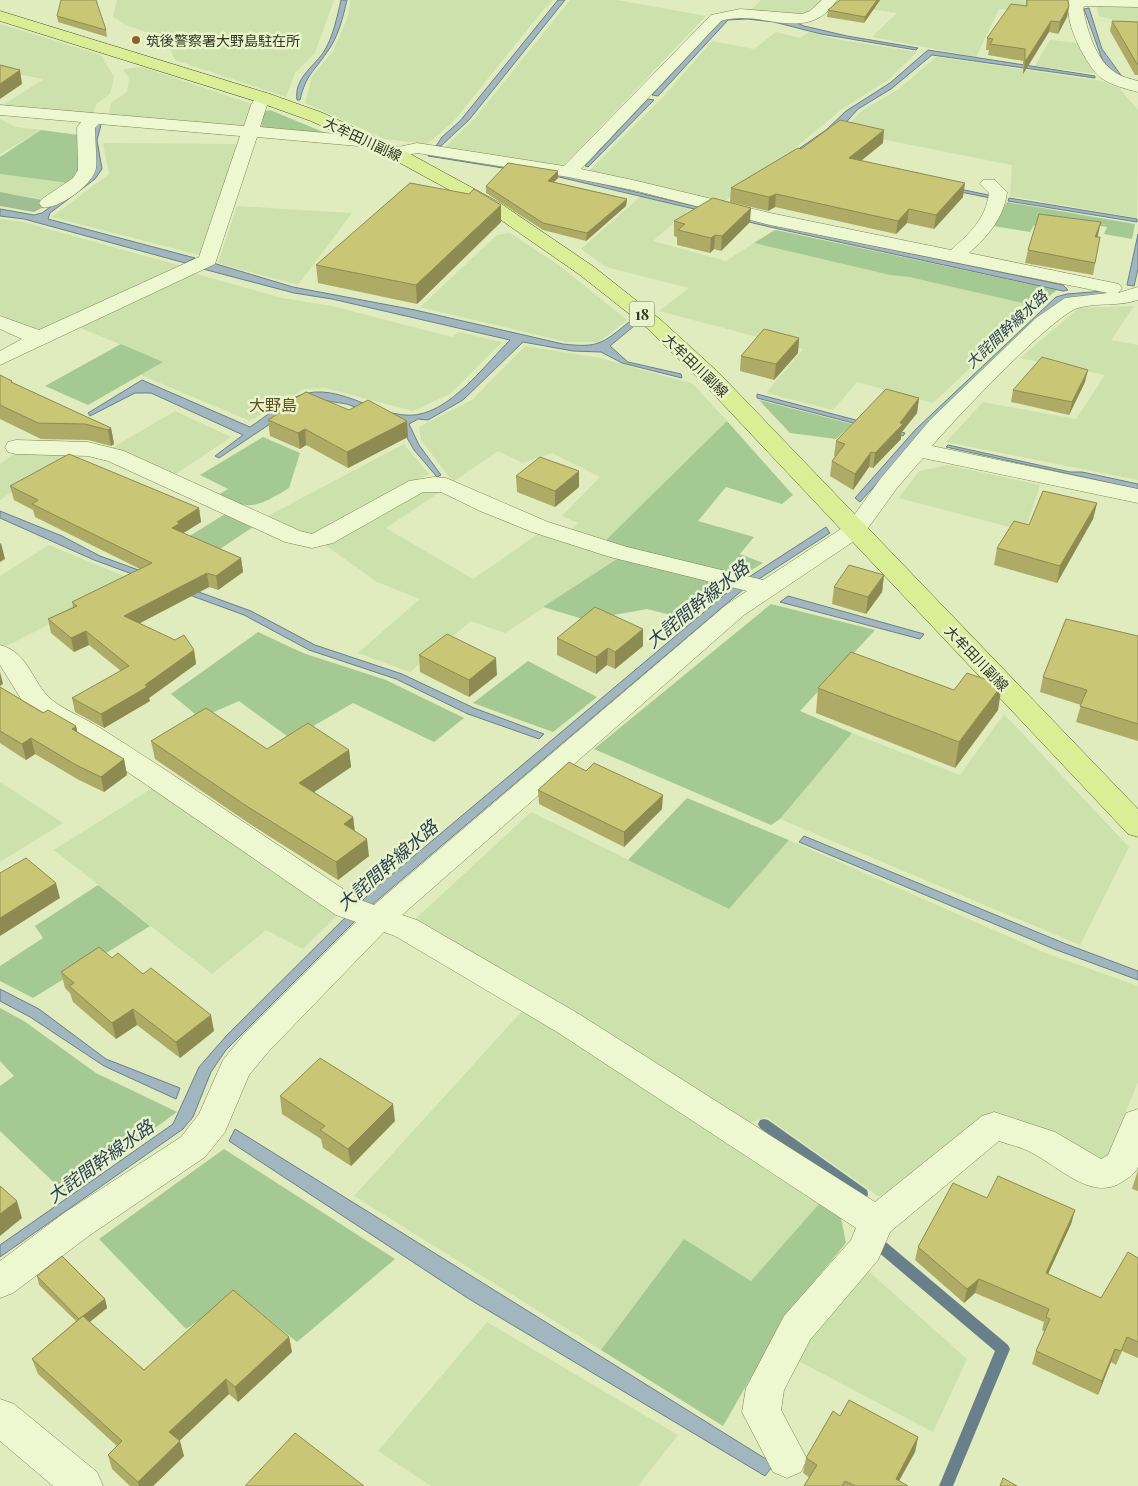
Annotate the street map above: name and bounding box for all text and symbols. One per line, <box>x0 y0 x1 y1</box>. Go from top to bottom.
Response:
place label: 筑後警察署大野島駐在所 <box>146 31 300 50</box>
marker: 筑後警察署大野島駐在所 <box>130 34 142 46</box>
street label: 大牟田川副線 <box>321 113 405 165</box>
water label: 大詫間幹線水路 <box>961 285 1053 372</box>
road number: 18 <box>630 302 654 326</box>
street label: 大牟田川副線 <box>659 329 733 401</box>
district label: 大野島 <box>249 394 297 415</box>
water label: 大詫間幹線水路 <box>640 554 755 653</box>
street label: 大牟田川副線 <box>941 621 1013 695</box>
water label: 大詫間幹線水路 <box>332 813 444 915</box>
water label: 大詫間幹線水路 <box>42 1113 160 1208</box>

